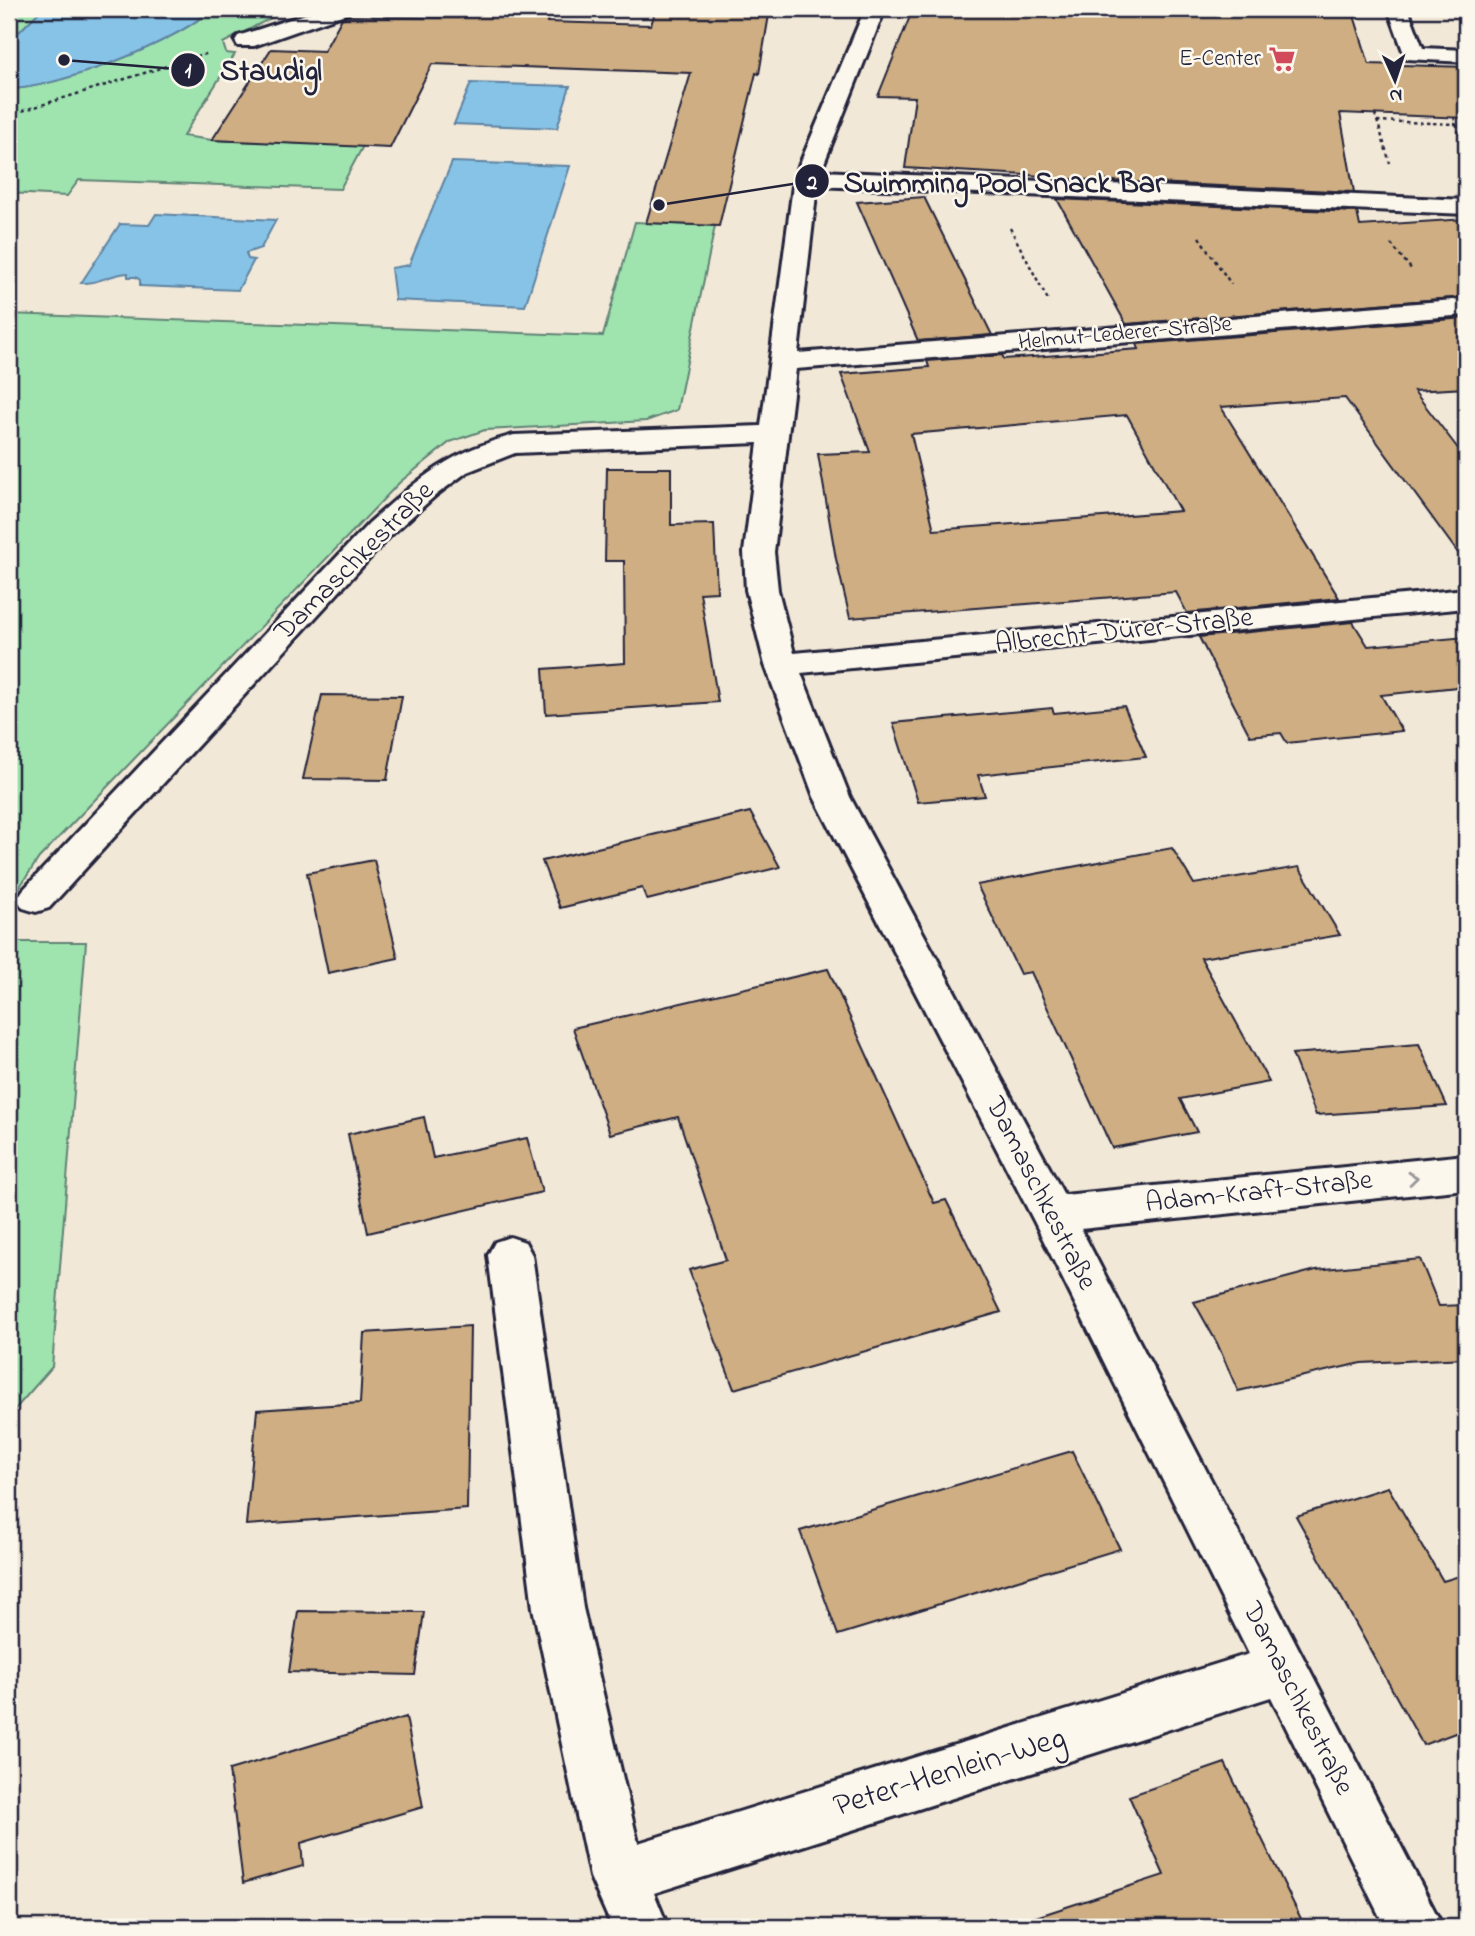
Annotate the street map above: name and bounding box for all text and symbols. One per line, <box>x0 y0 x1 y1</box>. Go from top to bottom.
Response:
place label: E-Center <box>1179 43 1262 76</box>
callout: Staudigl <box>171 44 336 95</box>
supermarket icon: E-Center <box>1267 44 1297 74</box>
north arrow <box>1360 46 1430 116</box>
text: Staudigl <box>220 51 322 96</box>
text: 1 <box>185 57 192 87</box>
text: N <box>1388 81 1403 108</box>
callout: Swimming Pool Snack Bar <box>794 156 1178 207</box>
text: Swimming Pool Snack Bar <box>844 163 1165 208</box>
text: 2 <box>806 169 818 199</box>
street label: Helmut-Lederer-Straße <box>1017 308 1234 360</box>
street label: Damaschkestraße <box>265 472 445 652</box>
street label: Albrecht-Dürer-Straße <box>993 598 1255 666</box>
street label: Damaschkestraße <box>973 1089 1107 1298</box>
street label: Adam-Kraft-Straße <box>1144 1161 1375 1225</box>
one-way arrow <box>1407 1171 1418 1186</box>
street label: Damaschkestraße <box>1230 1594 1364 1803</box>
street label: Peter-Henlein-Weg <box>828 1715 1072 1831</box>

